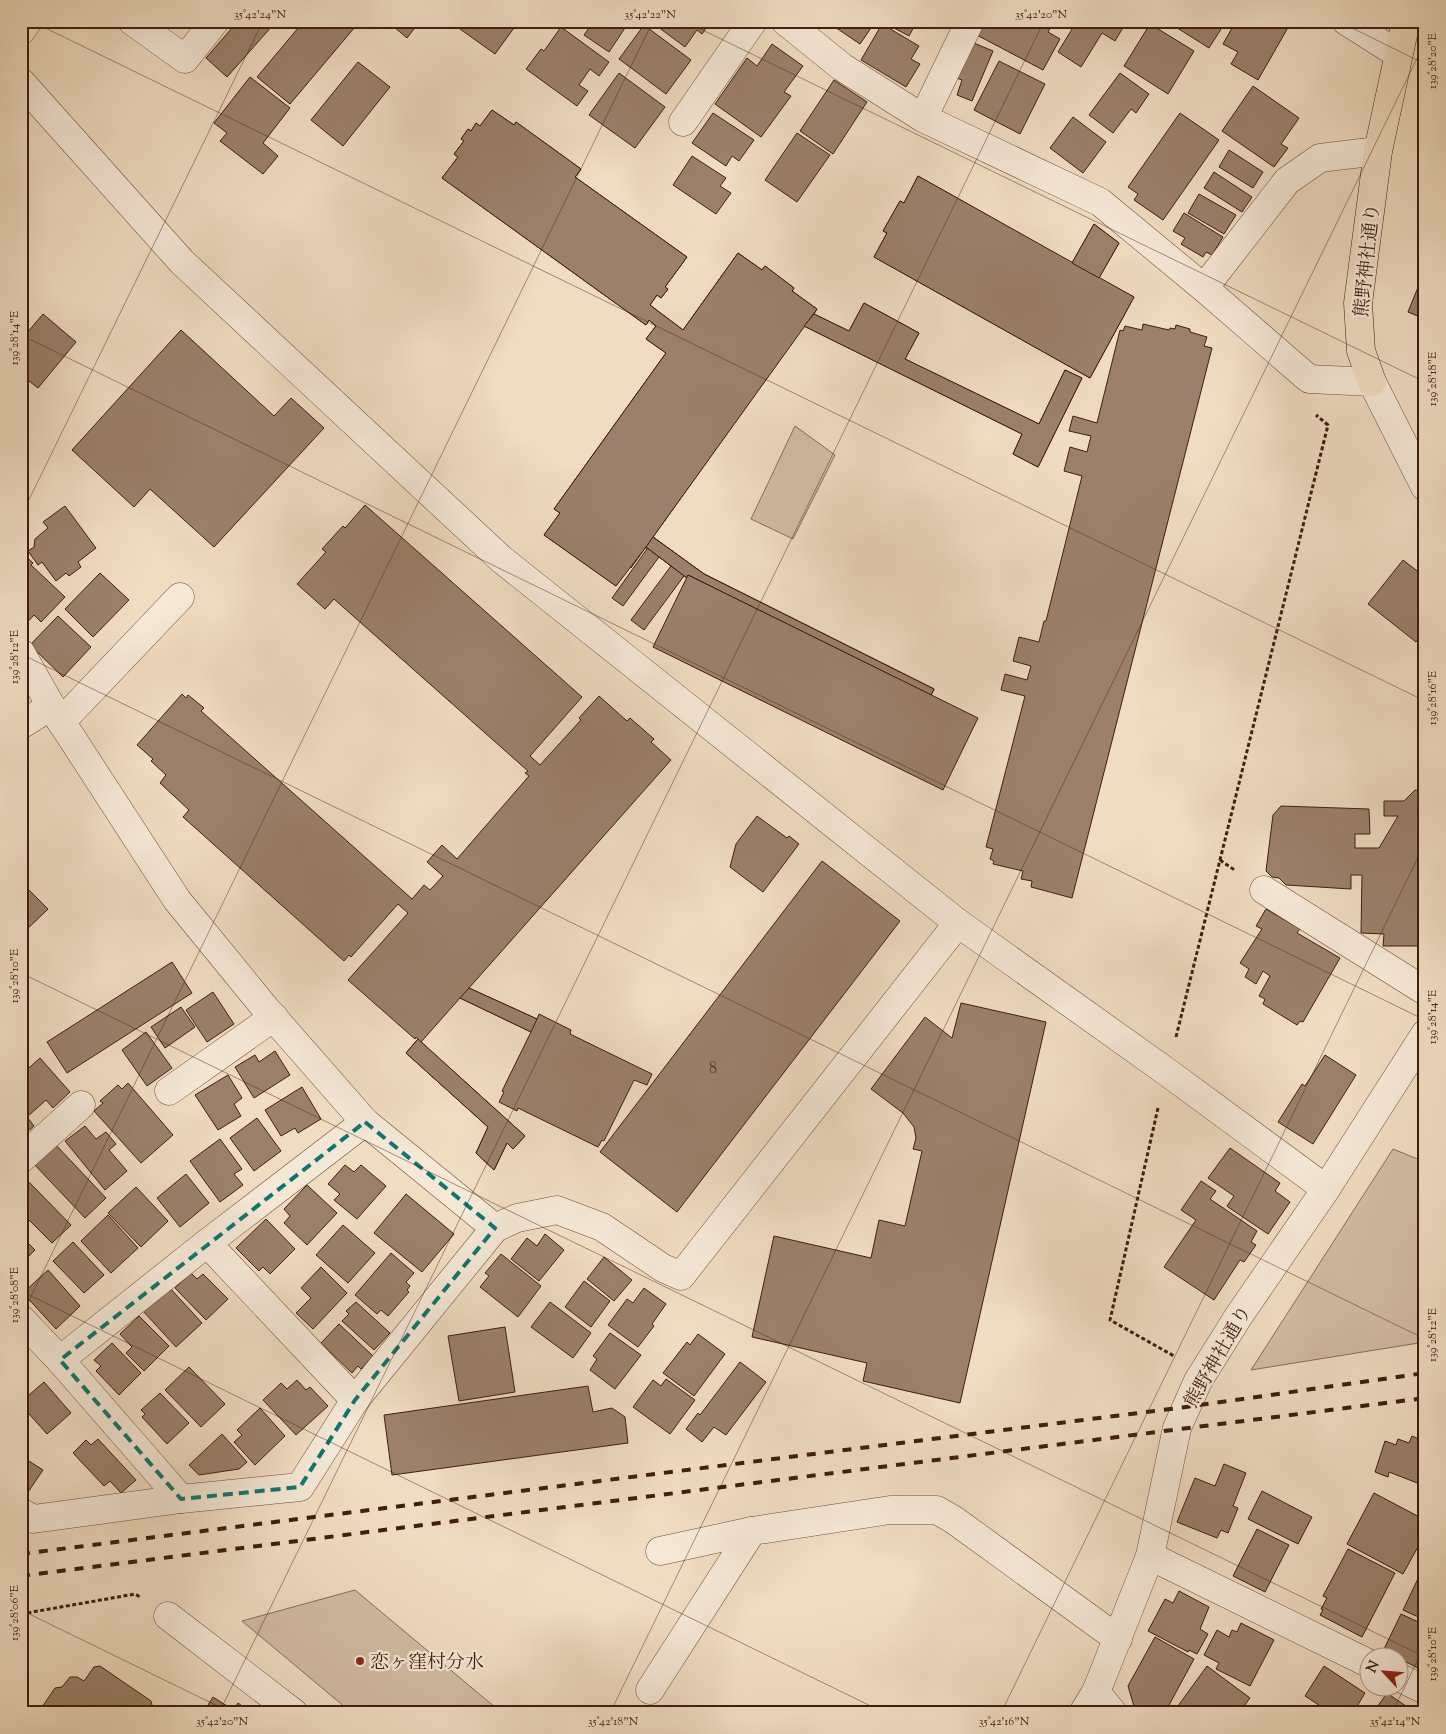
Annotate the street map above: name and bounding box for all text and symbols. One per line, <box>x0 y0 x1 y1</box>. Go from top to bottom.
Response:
text: 35°42'24"N <box>234 6 286 24</box>
text: 35°42'22"N <box>624 6 676 24</box>
text: 35°42'20"N <box>1015 6 1067 24</box>
text: 139°28'20"E <box>1424 32 1442 89</box>
street label: 熊野神社通り <box>1349 202 1388 318</box>
text: 139°28'14"E <box>6 310 24 365</box>
text: 139°28'18"E <box>1424 351 1442 406</box>
text: 139°28'12"E <box>6 629 24 684</box>
text: 139°28'16"E <box>1424 670 1442 725</box>
text: 139°28'10"E <box>6 948 24 1003</box>
text: 139°28'14"E <box>1424 989 1442 1044</box>
house number: 8 <box>709 1058 717 1081</box>
text: 139°28'08"E <box>6 1266 24 1323</box>
street label: 熊野神社通り <box>1179 1301 1259 1413</box>
text: 139°28'12"E <box>1424 1307 1442 1362</box>
text: 139°28'06"E <box>6 1584 24 1641</box>
text: 139°28'10"E <box>1424 1626 1442 1681</box>
north arrow <box>1358 1646 1408 1696</box>
place label: 恋ヶ窪村分水 <box>370 1650 484 1677</box>
marker: 恋ヶ窪村分水 <box>354 1655 366 1667</box>
text: N <box>1363 1658 1386 1677</box>
text: 35°42'20"N <box>196 1713 248 1731</box>
text: 35°42'18"N <box>588 1713 639 1731</box>
text: 35°42'16"N <box>979 1713 1030 1731</box>
text: 35°42'14"N <box>1370 1713 1421 1731</box>

